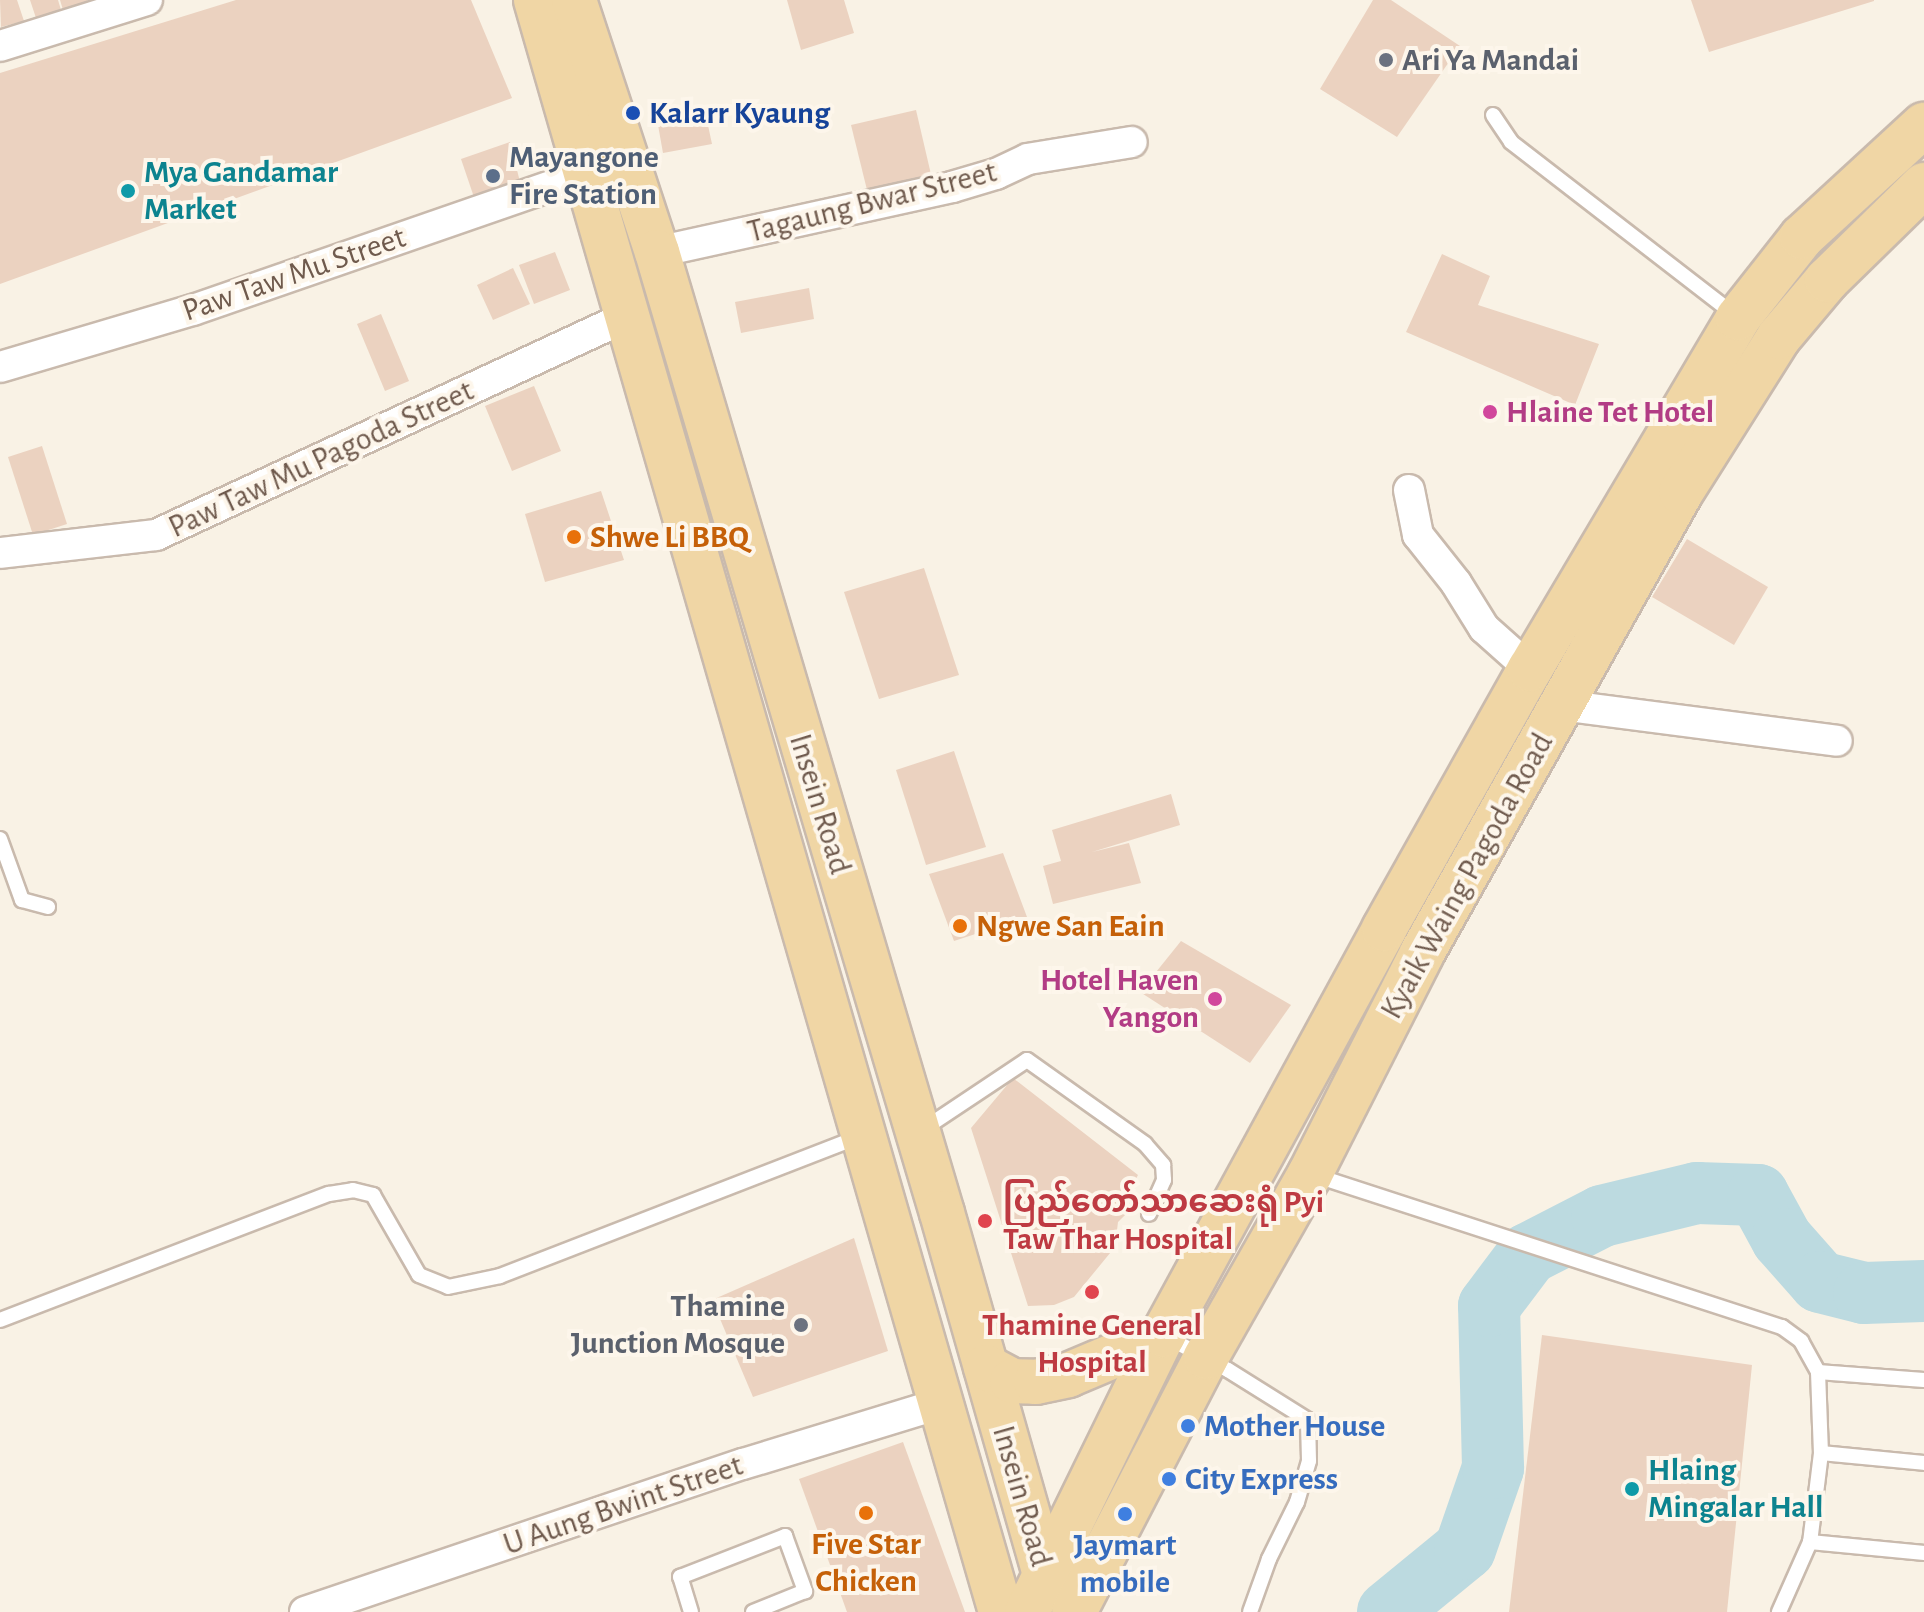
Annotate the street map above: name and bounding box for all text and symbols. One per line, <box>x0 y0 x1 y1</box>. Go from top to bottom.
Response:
place label: Ari Ya Mandai <box>1402 41 1579 79</box>
marker: Ari Ya Mandai <box>1377 51 1395 69</box>
place label: Kalarr Kyaung <box>649 94 830 132</box>
marker: Kalarr Kyaung <box>624 104 642 122</box>
place label: Mayangone Fire Station <box>509 139 659 214</box>
street label: Tagaung Bwar Street <box>743 152 1001 252</box>
place label: Mya Gandamar Market <box>144 154 338 229</box>
marker: Mayangone Fire Station <box>484 167 502 185</box>
marker: Mya Gandamar Market <box>119 182 137 200</box>
street label: Paw Taw Mu Street <box>177 218 411 330</box>
street label: Paw Taw Mu Pagoda Street <box>162 371 480 547</box>
place label: Hlaine Tet Hotel <box>1506 393 1714 431</box>
marker: Hlaine Tet Hotel <box>1481 403 1499 421</box>
place label: Shwe Li BBQ <box>590 518 749 556</box>
marker: Shwe Li BBQ <box>565 528 583 546</box>
street label: Kyaik Waing Pagoda Road <box>1372 726 1562 1026</box>
street label: Insein Road <box>781 729 859 879</box>
place label: Ngwe San Eain <box>976 907 1165 945</box>
marker: Ngwe San Eain <box>951 917 969 935</box>
place label: Hotel Haven Yangon <box>1040 962 1199 1037</box>
marker: Hotel Haven Yangon <box>1206 990 1224 1008</box>
place label: ပြည်တော်သာဆေးရုံ Pyi Taw Thar Hospital <box>1003 1184 1324 1259</box>
marker: ပြည်တော်သာဆေးရုံ Pyi Taw Thar Hospital <box>974 1210 996 1232</box>
marker: Thamine General Hospital <box>1081 1281 1103 1303</box>
place label: Thamine Junction Mosque <box>571 1288 785 1363</box>
place label: Thamine General Hospital <box>982 1307 1202 1382</box>
marker: Thamine Junction Mosque <box>792 1316 810 1334</box>
place label: Mother House <box>1204 1407 1385 1445</box>
marker: Mother House <box>1179 1417 1197 1435</box>
street label: Insein Road <box>984 1421 1060 1571</box>
street label: U Aung Bwint Street <box>498 1446 748 1564</box>
place label: Hlaing Mingalar Hall <box>1648 1452 1823 1527</box>
place label: City Express <box>1185 1460 1338 1498</box>
marker: City Express <box>1160 1470 1178 1488</box>
marker: Hlaing Mingalar Hall <box>1623 1480 1641 1498</box>
marker: Five Star Chicken <box>857 1504 875 1522</box>
marker: Jaymart mobile <box>1116 1505 1134 1523</box>
place label: Five Star Chicken <box>811 1526 921 1601</box>
place label: Jaymart mobile <box>1074 1527 1176 1602</box>

